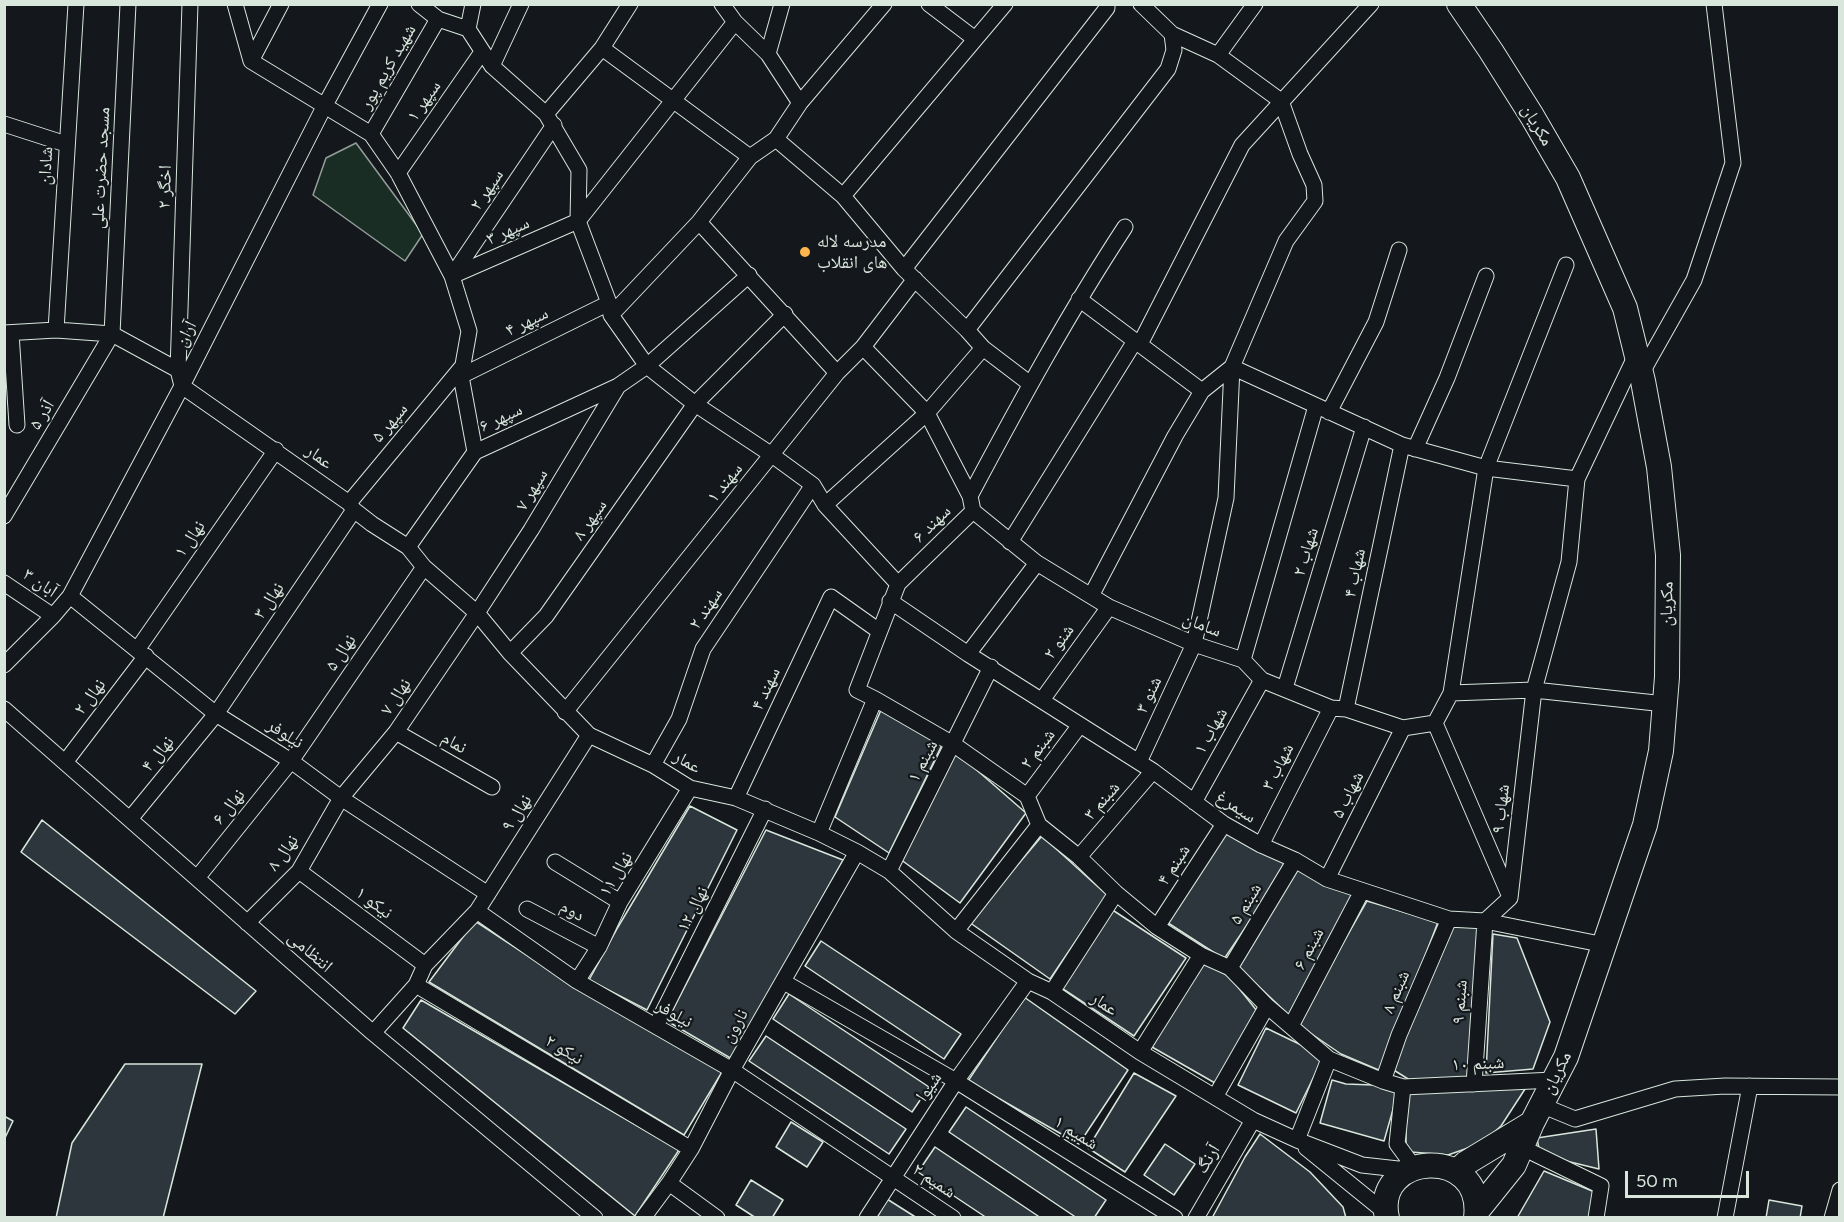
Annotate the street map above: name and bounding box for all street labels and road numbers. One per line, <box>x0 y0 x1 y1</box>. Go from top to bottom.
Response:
street label: شهید کریم پور <box>355 21 421 113</box>
street label: سپهر ۱ <box>402 76 446 126</box>
street label: مکریان <box>1516 100 1558 150</box>
street label: مسجد حضرت علی <box>87 106 115 230</box>
street label: شادان <box>34 146 58 186</box>
street label: اخگر ۲ <box>153 165 177 209</box>
street label: سپهر ۲ <box>465 165 509 215</box>
street label: سپهر ۳ <box>483 212 533 250</box>
street label: سپهر ۴ <box>502 302 552 342</box>
street label: آران <box>170 317 202 351</box>
street label: آذر ۵ <box>25 396 59 434</box>
street label: سپهر ۵ <box>367 399 413 447</box>
street label: سپهر ۶ <box>476 399 526 437</box>
street label: عمار <box>301 440 337 474</box>
street label: سهند ۱ <box>702 459 748 507</box>
street label: سپهر ۷ <box>511 465 553 515</box>
street label: سپهر ۸ <box>568 495 612 545</box>
street label: سهند ۶ <box>908 501 956 547</box>
street label: نهال ۱ <box>170 517 210 561</box>
street label: شهاب ۲ <box>1288 525 1324 579</box>
street label: شهاب ۴ <box>1339 546 1371 600</box>
street label: آبان ۳ <box>19 564 61 602</box>
street label: نهال ۳ <box>249 579 289 623</box>
street label: مکریان <box>1656 581 1678 627</box>
street label: سهند ۲ <box>684 584 728 634</box>
street label: سامان <box>1180 608 1224 642</box>
street label: شنو ۲ <box>1039 620 1079 664</box>
street label: نهال ۵ <box>321 631 361 675</box>
street label: سهند ۴ <box>747 664 785 714</box>
street label: شنو ۳ <box>1131 673 1167 717</box>
street label: نهال ۲ <box>69 675 111 719</box>
street label: نهال ۷ <box>376 675 416 719</box>
street label: شهاب ۱ <box>1190 704 1232 758</box>
street label: نیلوفر <box>263 714 307 754</box>
street label: شبنم ۲ <box>1016 725 1060 773</box>
street label: نمام <box>437 727 471 759</box>
street label: نهال ۴ <box>137 732 179 776</box>
street label: شبنم ۱ <box>903 736 943 786</box>
street label: شهاب ۳ <box>1257 740 1299 794</box>
street label: عمار <box>669 746 705 778</box>
street label: شهاب ۵ <box>1327 768 1369 822</box>
street label: شبنم ۳ <box>1079 777 1125 825</box>
street label: شهاب ۹ <box>1487 783 1515 835</box>
street label: نهال ۶ <box>208 785 250 829</box>
street label: سیمرغ <box>1212 786 1260 828</box>
street label: نهال ۹ <box>497 791 537 835</box>
street label: نهال ۸ <box>263 831 303 875</box>
street label: شبنم ۴ <box>1153 841 1195 889</box>
street label: نهال ۱۱ <box>594 848 638 900</box>
street label: شبنم ۵ <box>1225 879 1267 929</box>
street label: نیکو ۱ <box>351 882 397 924</box>
street label: نهال ۱۲ <box>673 883 713 935</box>
street label: دوم <box>556 896 588 926</box>
street label: شبنم ۶ <box>1289 924 1329 974</box>
street label: انتظامی <box>283 927 337 977</box>
street label: شبنم ۸ <box>1377 967 1415 1017</box>
street label: شبنم ۹ <box>1448 979 1472 1025</box>
street label: عمار <box>1086 987 1122 1021</box>
street label: نیلوفر <box>652 995 696 1033</box>
street label: نارون <box>717 1005 753 1047</box>
street label: نیکو ۲ <box>541 1030 587 1070</box>
street label: مکریان <box>1537 1048 1577 1098</box>
street label: شبنم ۱۰ <box>1451 1052 1505 1076</box>
street label: شیوا <box>911 1068 947 1106</box>
street label: شمیم ۱ <box>1050 1111 1102 1155</box>
street label: آرنگ <box>1191 1141 1225 1177</box>
street label: شمیم ۲ <box>908 1159 960 1203</box>

